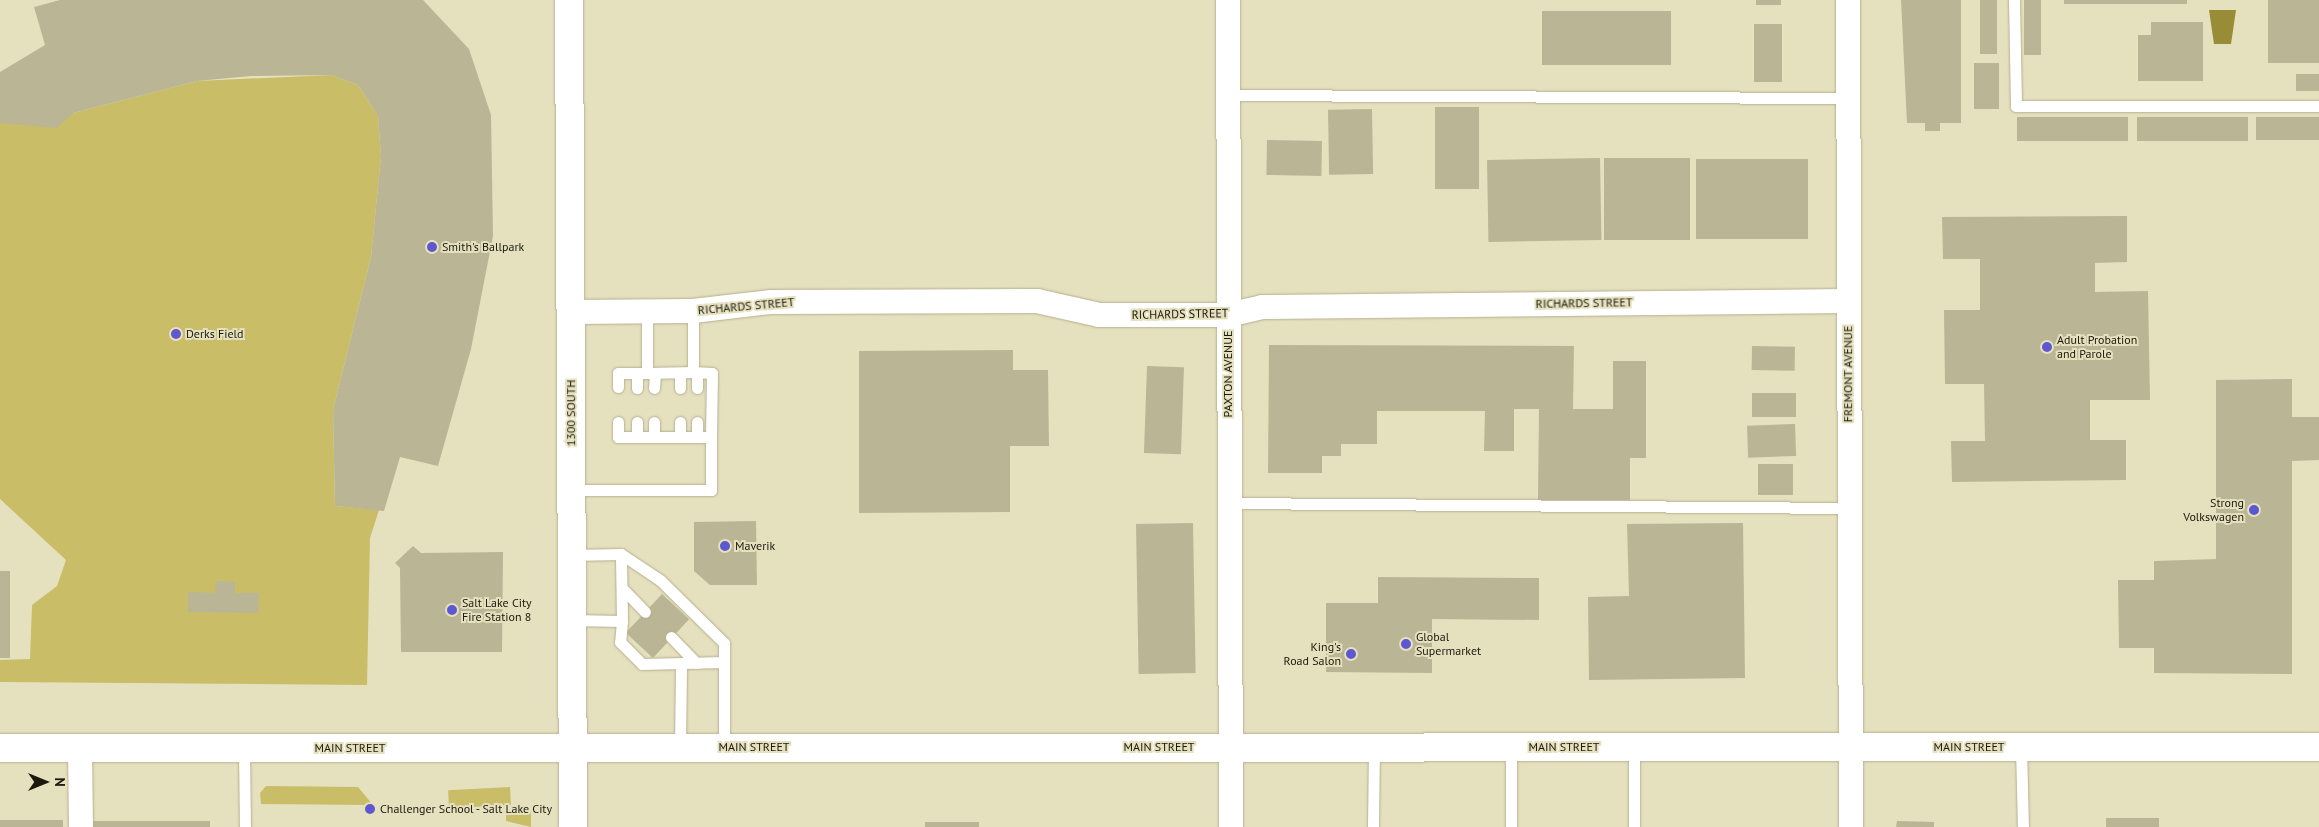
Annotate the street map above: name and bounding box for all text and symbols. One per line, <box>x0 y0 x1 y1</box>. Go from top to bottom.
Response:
place label: Smith's Ballpark <box>442 240 524 254</box>
marker: Smith's Ballpark <box>426 241 438 253</box>
street label: RICHARDS STREET <box>697 295 795 317</box>
street label: RICHARDS STREET <box>1535 295 1633 311</box>
street label: RICHARDS STREET <box>1131 306 1229 322</box>
street label: FREMONT AVENUE <box>1841 325 1855 423</box>
place label: Derks Field <box>186 327 244 341</box>
marker: Derks Field <box>170 328 182 340</box>
street label: PAXTON AVENUE <box>1221 330 1235 418</box>
place label: Adult Probation and Parole <box>2057 333 2137 361</box>
marker: Adult Probation and Parole <box>2041 341 2053 353</box>
street label: 1300 SOUTH <box>564 380 578 446</box>
place label: Strong Volkswagen <box>2183 496 2244 524</box>
marker: Strong Volkswagen <box>2248 504 2260 516</box>
place label: Maverik <box>735 539 775 553</box>
marker: Maverik <box>719 540 731 552</box>
place label: Salt Lake City Fire Station 8 <box>462 596 532 624</box>
marker: Salt Lake City Fire Station 8 <box>446 604 458 616</box>
place label: Global Supermarket <box>1416 630 1481 658</box>
marker: Global Supermarket <box>1400 638 1412 650</box>
place label: King's Road Salon <box>1284 640 1341 668</box>
marker: King's Road Salon <box>1345 648 1357 660</box>
street label: MAIN STREET <box>719 740 789 754</box>
street label: MAIN STREET <box>1124 740 1194 754</box>
street label: MAIN STREET <box>1529 740 1599 754</box>
street label: MAIN STREET <box>1934 740 2004 754</box>
street label: MAIN STREET <box>315 741 385 755</box>
north arrow <box>20 757 70 807</box>
text: N <box>51 777 69 787</box>
place label: Challenger School - Salt Lake City <box>380 802 554 816</box>
marker: Challenger School - Salt Lake City <box>364 803 376 815</box>

